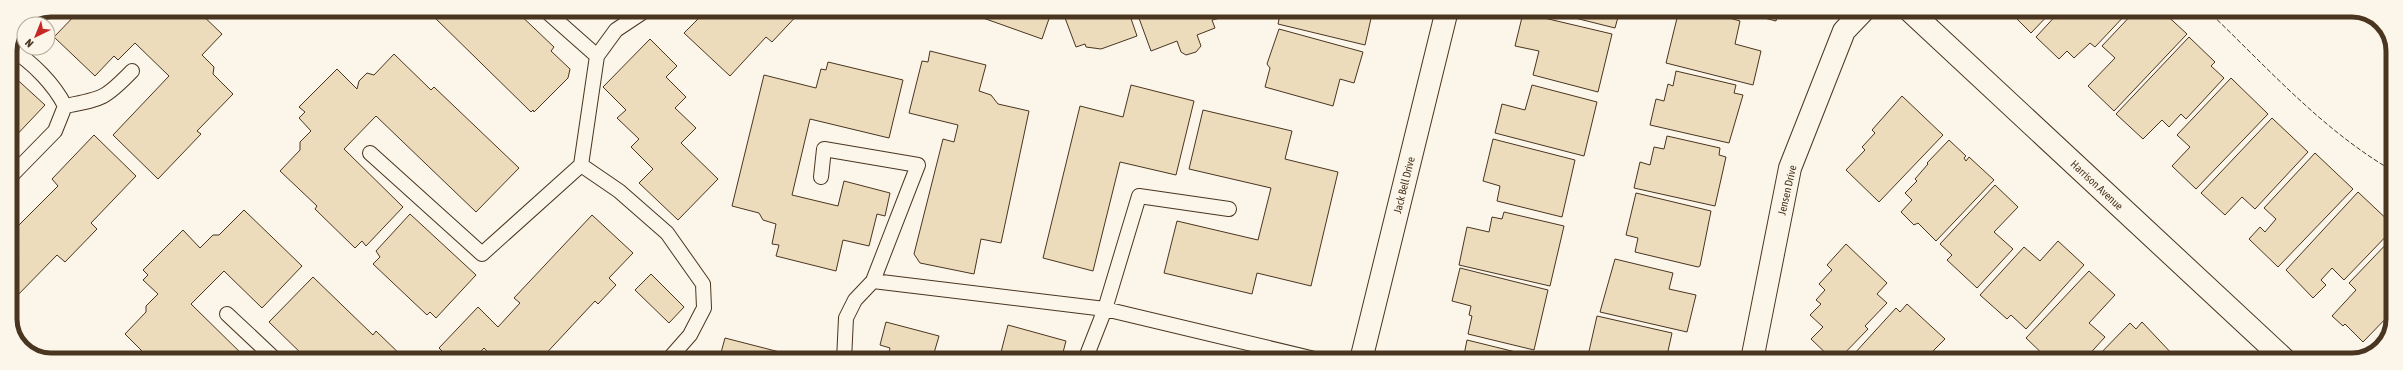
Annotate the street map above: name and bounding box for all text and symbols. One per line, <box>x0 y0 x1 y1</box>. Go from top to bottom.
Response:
north arrow <box>16 16 56 56</box>
text: N <box>23 37 36 50</box>
street label: Jack Bell Drive <box>1391 155 1417 215</box>
street label: Harrison Avenue <box>2068 158 2126 212</box>
street label: Jensen Drive <box>1775 164 1799 216</box>

